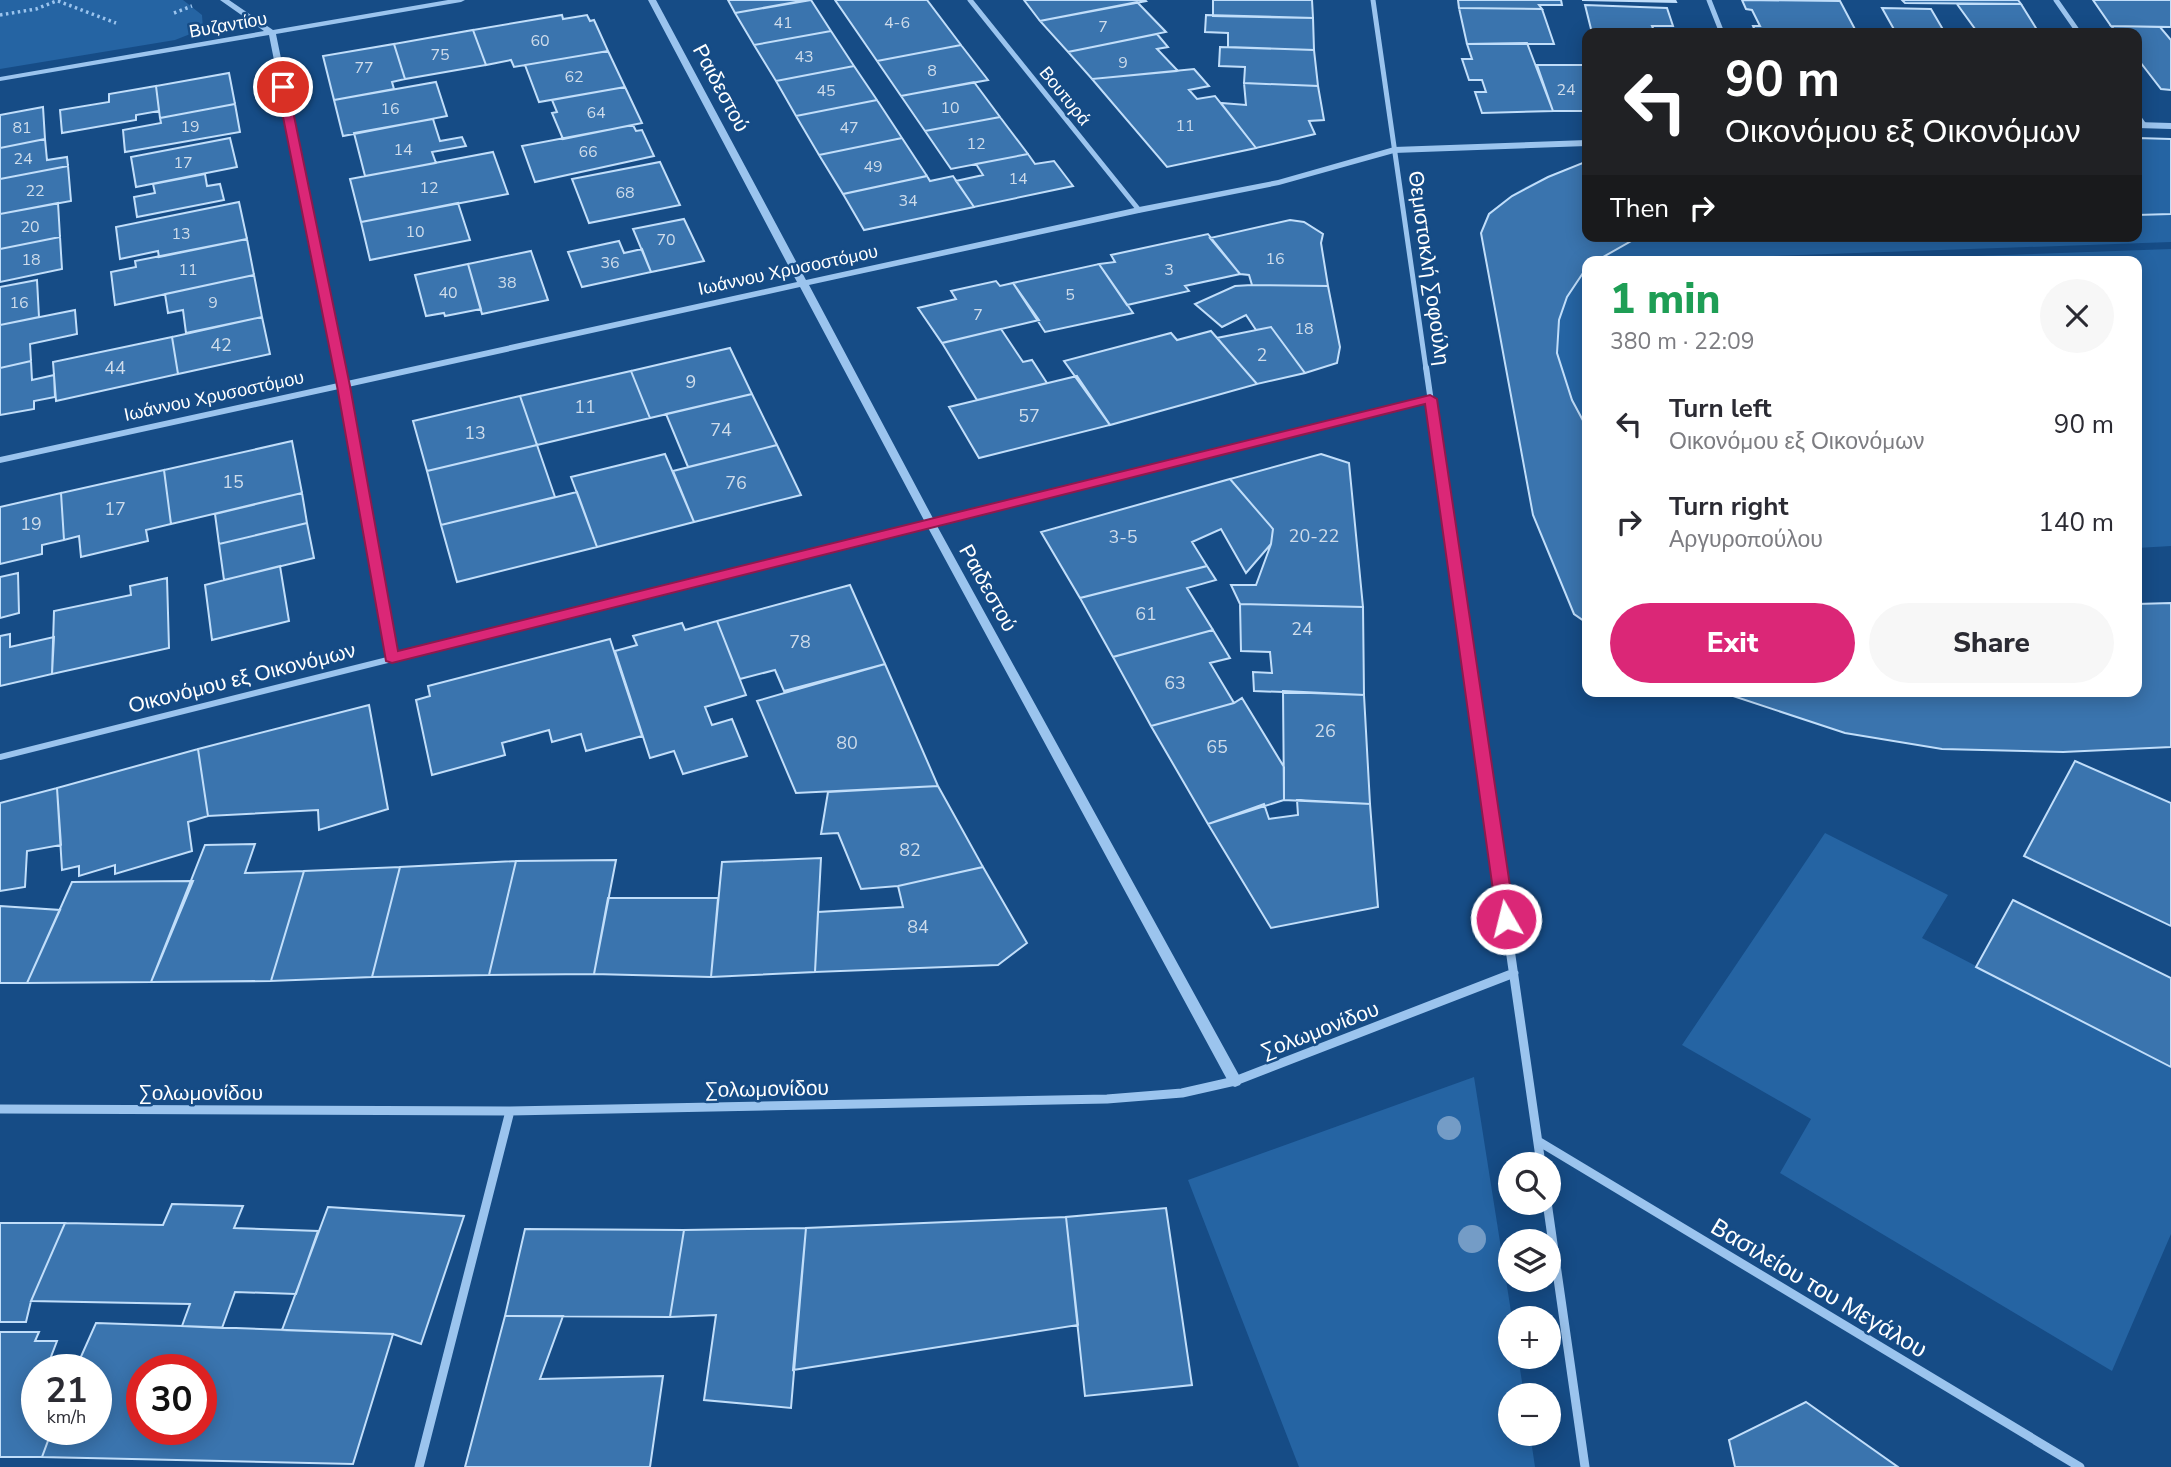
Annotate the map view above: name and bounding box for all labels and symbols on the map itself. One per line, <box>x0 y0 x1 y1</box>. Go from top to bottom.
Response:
street label: Βυζαντίου <box>187 6 269 44</box>
house number: 41 <box>773 12 793 34</box>
house number: 4-6 <box>884 12 910 34</box>
house number: 7 <box>1098 16 1108 38</box>
house number: 60 <box>530 30 550 52</box>
street label: Ραιδεστού <box>686 39 756 137</box>
house number: 75 <box>430 44 450 66</box>
house number: 43 <box>794 46 814 68</box>
house number: 9 <box>1118 52 1128 74</box>
pin <box>253 57 313 117</box>
house number: 77 <box>354 57 374 79</box>
house number: 8 <box>927 60 937 82</box>
street label: Βουτυρά <box>1034 61 1096 131</box>
house number: 62 <box>564 66 584 88</box>
house number: 24 <box>1556 79 1576 101</box>
house number: 45 <box>816 80 836 102</box>
house number: 10 <box>940 97 960 119</box>
house number: 16 <box>380 98 400 120</box>
house number: 64 <box>586 102 606 124</box>
house number: 11 <box>1175 115 1195 137</box>
house number: 19 <box>180 116 200 138</box>
house number: 81 <box>12 117 32 139</box>
house number: 47 <box>839 117 859 139</box>
house number: 12 <box>966 133 986 155</box>
house number: 14 <box>393 139 413 161</box>
house number: 66 <box>578 141 598 163</box>
house number: 24 <box>13 148 33 170</box>
house number: 17 <box>173 152 193 174</box>
house number: 49 <box>863 156 883 178</box>
house number: 14 <box>1008 168 1028 190</box>
street label: Θεμιστοκλή Σοφούλη <box>1401 169 1457 367</box>
house number: 12 <box>419 177 439 199</box>
house number: 22 <box>25 180 45 202</box>
house number: 68 <box>615 182 635 204</box>
house number: 34 <box>898 190 918 212</box>
house number: 20 <box>20 216 40 238</box>
house number: 10 <box>405 221 425 243</box>
house number: 13 <box>171 223 191 245</box>
house number: 70 <box>656 229 676 251</box>
street label: Ιωάννου Χρυσοστόμου <box>696 239 880 301</box>
house number: 16 <box>1265 248 1285 270</box>
house number: 18 <box>21 249 41 271</box>
house number: 36 <box>600 252 620 274</box>
house number: 11 <box>178 259 198 281</box>
house number: 3 <box>1164 259 1174 281</box>
house number: 38 <box>497 272 517 294</box>
house number: 40 <box>438 282 458 304</box>
house number: 5 <box>1065 284 1075 306</box>
house number: 16 <box>9 292 29 314</box>
house number: 9 <box>208 292 218 314</box>
house number: 7 <box>973 304 983 326</box>
house number: 18 <box>1294 318 1314 340</box>
house number: 42 <box>210 333 232 357</box>
house number: 2 <box>1257 343 1267 367</box>
house number: 44 <box>104 356 126 380</box>
street label: Ιωάννου Χρυσοστόμου <box>122 365 306 427</box>
house number: 9 <box>686 370 696 394</box>
house number: 11 <box>574 395 596 419</box>
house number: 57 <box>1018 404 1040 428</box>
house number: 74 <box>710 418 732 442</box>
house number: 13 <box>464 421 486 445</box>
house number: 15 <box>222 470 244 494</box>
house number: 76 <box>725 471 747 495</box>
house number: 17 <box>104 497 126 521</box>
house number: 19 <box>20 512 42 536</box>
house number: 20-22 <box>1289 524 1339 548</box>
house number: 3-5 <box>1108 525 1138 549</box>
street label: Ραιδεστού <box>952 539 1024 637</box>
house number: 61 <box>1135 602 1157 626</box>
house number: 24 <box>1291 617 1313 641</box>
house number: 78 <box>789 630 811 654</box>
street label: Οικονόμου εξ Οικονόμων <box>125 636 359 720</box>
house number: 63 <box>1164 671 1186 695</box>
house number: 26 <box>1314 719 1336 743</box>
house number: 80 <box>836 731 858 755</box>
house number: 65 <box>1206 735 1228 759</box>
house number: 82 <box>899 838 921 862</box>
position arrow <box>1469 882 1543 956</box>
house number: 84 <box>907 915 929 939</box>
street label: Σολωμονίδου <box>1257 995 1383 1065</box>
street label: Σολωμονίδου <box>705 1074 829 1104</box>
street label: Σολωμονίδου <box>139 1079 263 1107</box>
street label: Βασιλείου του Μεγάλου <box>1705 1211 1933 1365</box>
speed limit sign: 30 <box>126 1354 217 1445</box>

